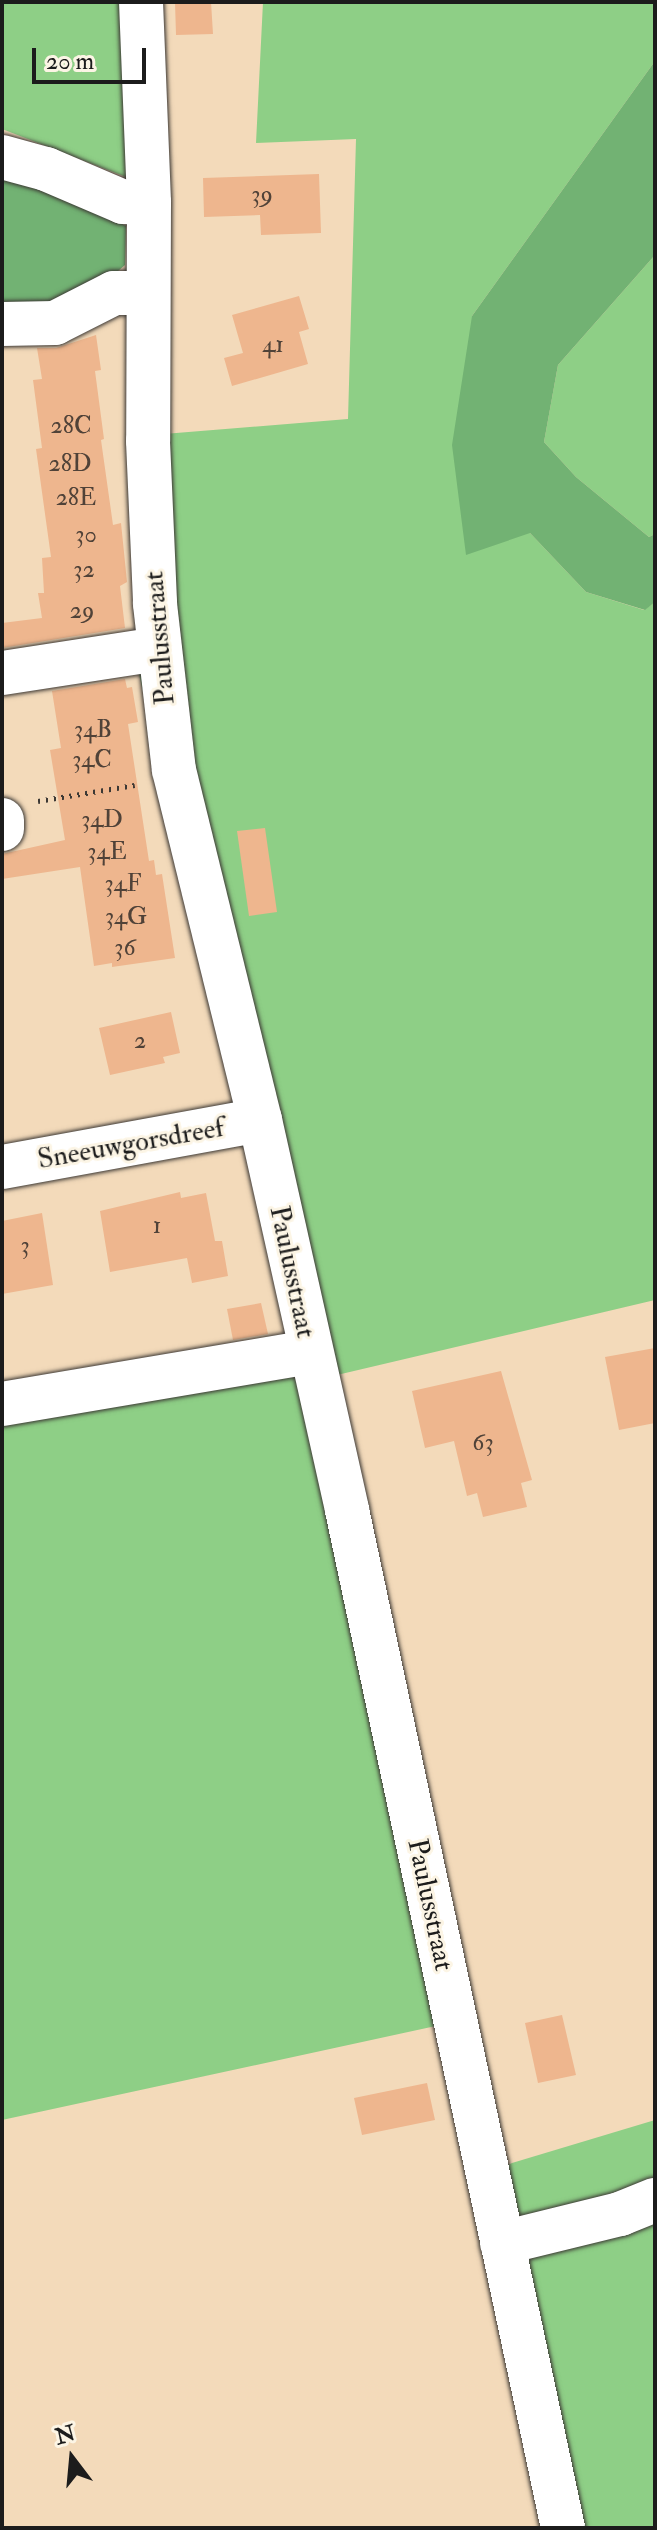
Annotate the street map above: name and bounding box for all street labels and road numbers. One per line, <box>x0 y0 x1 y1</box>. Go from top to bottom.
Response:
street label: Paulusstraat <box>137 570 183 706</box>
street label: Sneeuwgorsdreef <box>35 1111 227 1177</box>
street label: Paulusstraat <box>262 1203 322 1341</box>
street label: Paulusstraat <box>400 1836 460 1974</box>

